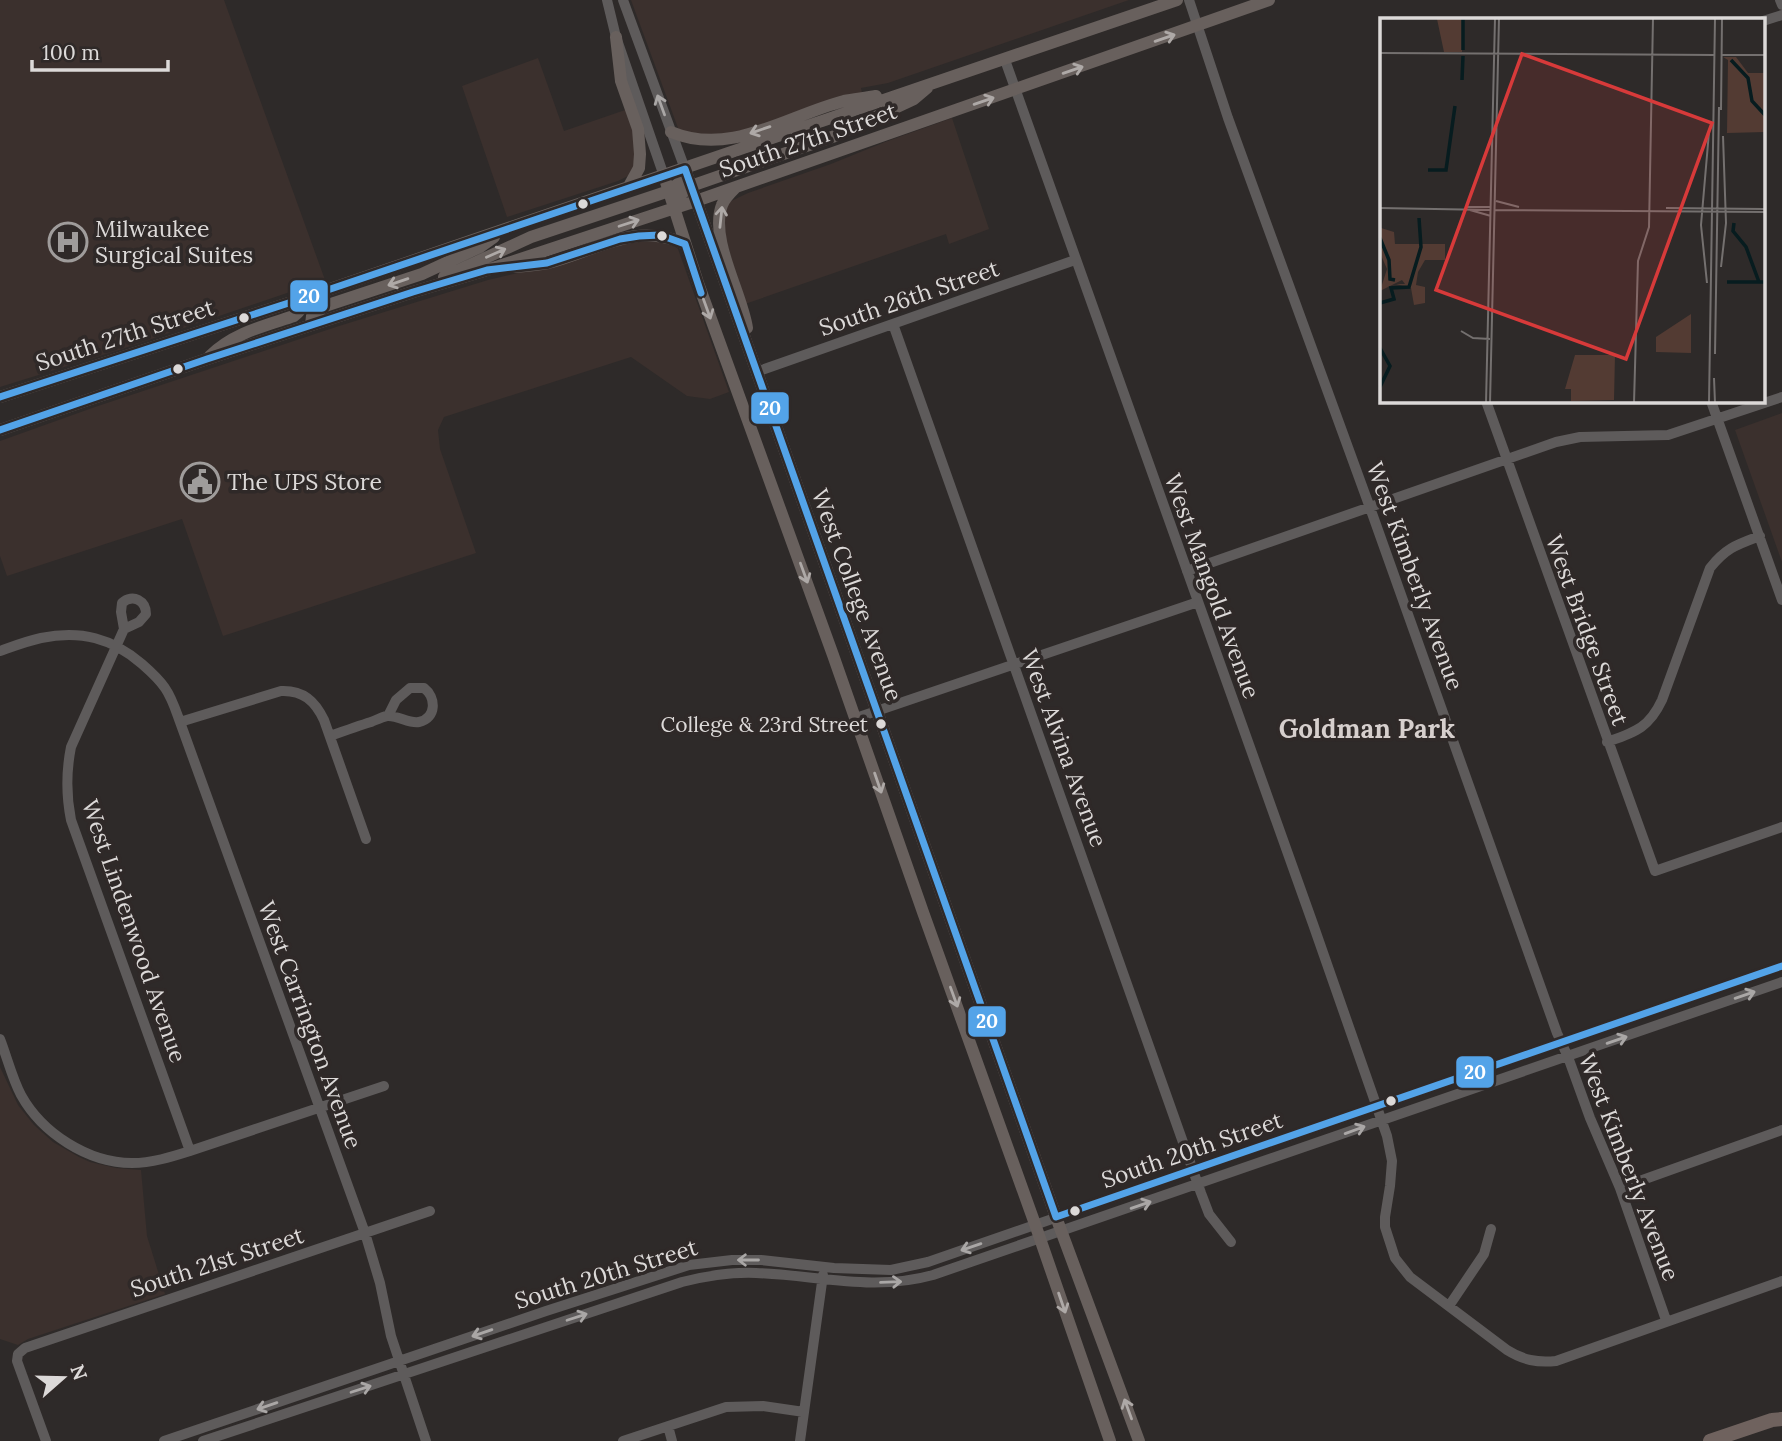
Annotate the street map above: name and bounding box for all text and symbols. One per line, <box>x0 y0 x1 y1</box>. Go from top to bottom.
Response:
inset map <box>1380 18 1764 402</box>
scale bar <box>32 28 168 72</box>
one-way arrow <box>1153 31 1175 43</box>
text: 100 m <box>42 39 100 66</box>
one-way arrow <box>1062 63 1084 75</box>
one-way arrow <box>654 94 666 116</box>
one-way arrow <box>972 94 994 106</box>
street label: South 27th Street <box>715 96 901 183</box>
one-way arrow <box>749 125 771 137</box>
unlabelled marker <box>576 197 590 211</box>
one-way arrow <box>714 206 727 229</box>
place label: Milwaukee Surgical Suites <box>95 214 253 269</box>
one-way arrow <box>618 216 640 229</box>
hospital icon: Milwaukee Surgical Suites <box>47 221 89 263</box>
unlabelled marker <box>655 229 669 243</box>
one-way arrow <box>485 246 507 259</box>
street label: South 26th Street <box>815 253 1003 342</box>
one-way arrow <box>387 277 409 289</box>
line badge: 20 <box>289 279 329 313</box>
text: 20 <box>298 284 320 308</box>
street label: South 27th Street <box>32 292 218 377</box>
one-way arrow <box>702 297 714 319</box>
unlabelled marker <box>237 311 251 325</box>
unlabelled marker <box>171 362 185 376</box>
line badge: 20 <box>750 391 790 425</box>
text: 20 <box>759 396 781 420</box>
street label: West Kimberly Avenue <box>1361 458 1470 694</box>
public building icon: The UPS Store <box>179 461 221 503</box>
place label: The UPS Store <box>227 467 382 496</box>
street label: West Mangold Avenue <box>1158 469 1267 702</box>
street label: West College Avenue <box>806 485 909 705</box>
street label: West Bridge Street <box>1540 531 1635 729</box>
one-way arrow <box>799 561 811 583</box>
street label: West Alvina Avenue <box>1015 645 1114 851</box>
place label: College & 23rd Street <box>660 711 869 738</box>
district label: Goldman Park <box>1279 712 1455 745</box>
marker: College & 23rd Street <box>874 717 888 731</box>
one-way arrow <box>873 771 885 793</box>
street label: West Lindenwood Avenue <box>76 795 193 1066</box>
street label: West Carrington Avenue <box>252 897 369 1153</box>
one-way arrow <box>948 986 961 1008</box>
one-way arrow <box>1733 988 1755 1000</box>
line badge: 20 <box>967 1005 1007 1038</box>
text: 20 <box>976 1009 998 1033</box>
one-way arrow <box>1605 1033 1627 1045</box>
street label: West Kimberly Avenue <box>1573 1049 1686 1284</box>
line badge: 20 <box>1455 1055 1495 1089</box>
text: 20 <box>1464 1060 1486 1084</box>
unlabelled marker <box>1384 1094 1398 1108</box>
street label: South 20th Street <box>1098 1105 1286 1194</box>
one-way arrow <box>1344 1123 1366 1135</box>
one-way arrow <box>1129 1198 1151 1210</box>
unlabelled marker <box>1068 1204 1082 1218</box>
street label: South 21st Street <box>127 1220 307 1303</box>
street label: South 20th Street <box>511 1232 701 1315</box>
one-way arrow <box>960 1241 982 1254</box>
one-way arrow <box>736 1253 759 1266</box>
one-way arrow <box>879 1276 902 1289</box>
one-way arrow <box>1057 1292 1069 1314</box>
one-way arrow <box>566 1309 588 1322</box>
one-way arrow <box>472 1328 494 1340</box>
north arrow <box>28 1343 98 1413</box>
text: N <box>65 1361 93 1383</box>
one-way arrow <box>350 1381 372 1394</box>
one-way arrow <box>1120 1399 1133 1421</box>
one-way arrow <box>256 1401 278 1413</box>

